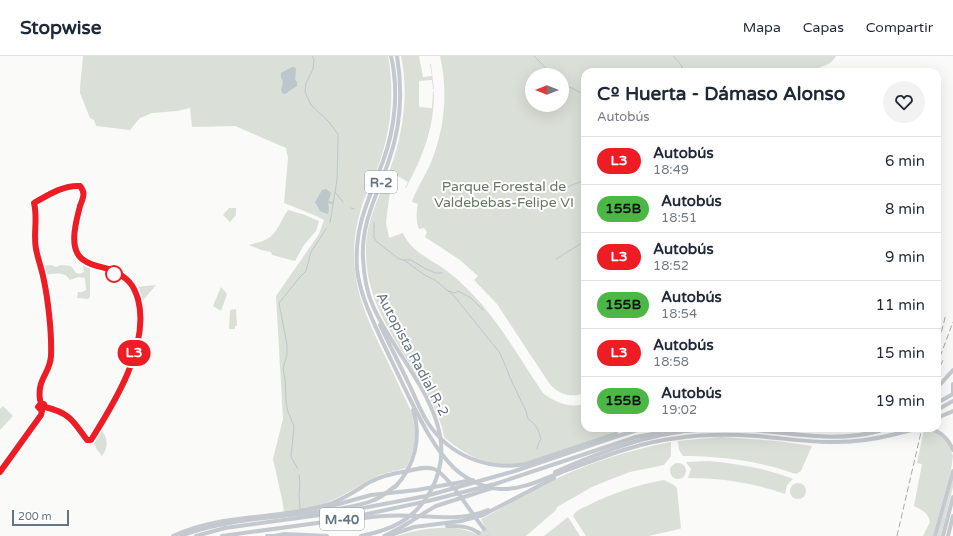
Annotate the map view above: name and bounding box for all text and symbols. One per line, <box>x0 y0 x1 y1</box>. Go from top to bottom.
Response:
text: Stopwise <box>20 17 101 39</box>
text: Mapa <box>743 19 781 36</box>
text: Capas <box>803 19 844 36</box>
text: Compartir <box>866 19 933 36</box>
north arrow <box>525 68 569 112</box>
map controls <box>525 68 569 112</box>
button: heart <box>883 81 925 123</box>
text: Cº Huerta - Dámaso Alonso <box>597 83 845 105</box>
text: Autobús <box>597 109 650 125</box>
text: Autobús <box>653 144 714 162</box>
text: L3 <box>611 152 627 169</box>
text: 6 min <box>885 152 925 170</box>
text: 18:49 <box>653 162 689 178</box>
road number: R-2 <box>365 171 397 193</box>
park label: Parque Forestal de Valdebebas-Felipe VI <box>434 178 574 211</box>
text: Autobús <box>661 192 722 210</box>
text: 155B <box>605 200 641 217</box>
text: 8 min <box>885 200 925 218</box>
text: 18:51 <box>661 210 697 226</box>
text: Autobús <box>653 240 714 258</box>
text: L3 <box>611 248 627 265</box>
text: 9 min <box>885 248 925 266</box>
text: 18:52 <box>653 258 689 274</box>
unlabelled marker <box>105 265 123 283</box>
text: Autobús <box>661 288 722 306</box>
street label: Autopista Radial R-2 <box>373 289 452 419</box>
text: 155B <box>605 296 641 313</box>
text: 11 min <box>876 296 925 314</box>
text: 18:54 <box>661 306 697 322</box>
text: Autobús <box>653 336 714 354</box>
line badge: L3 <box>116 340 152 366</box>
text: L3 <box>126 344 142 361</box>
text: L3 <box>611 344 627 361</box>
text: 15 min <box>876 344 925 362</box>
text: 18:58 <box>653 354 689 370</box>
text: Autobús <box>661 384 722 402</box>
text: 155B <box>605 392 641 409</box>
text: 19 min <box>876 392 925 410</box>
text: 19:02 <box>661 402 697 418</box>
scale bar <box>12 508 69 527</box>
road number: M-40 <box>320 508 364 530</box>
text: 200 m <box>18 510 52 523</box>

